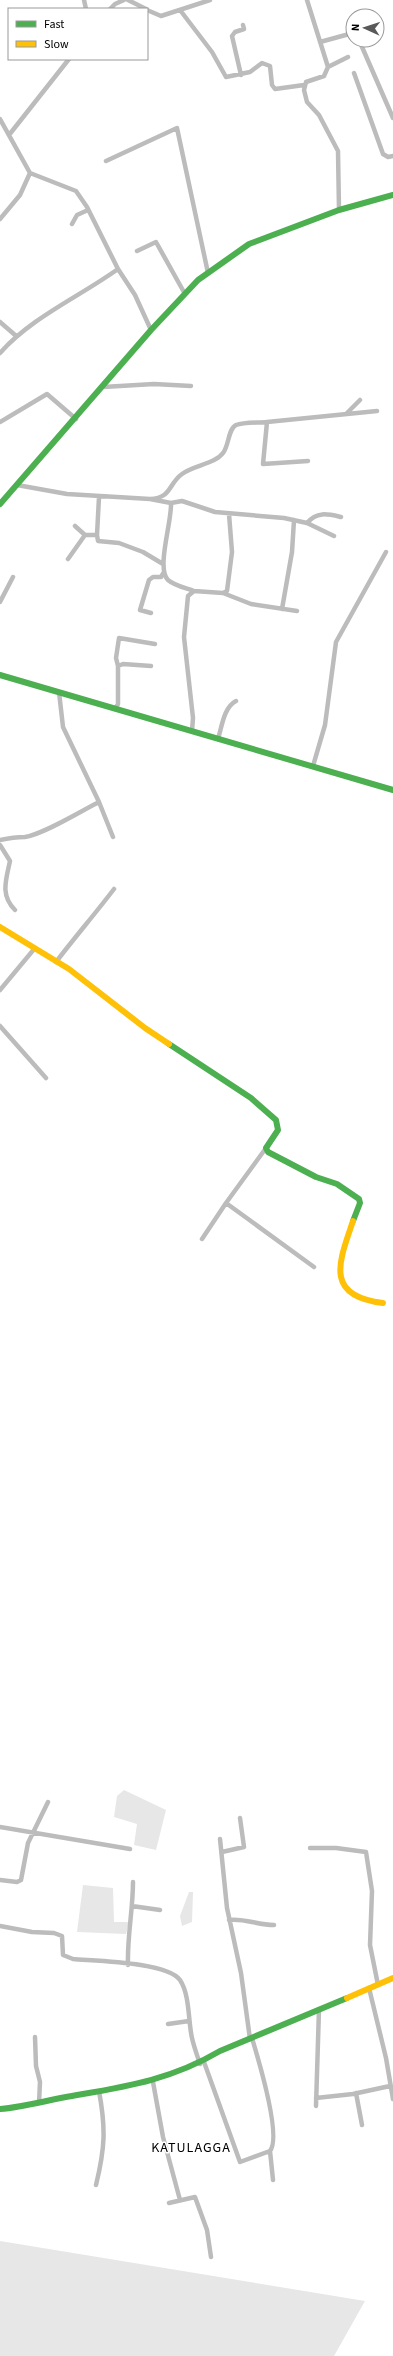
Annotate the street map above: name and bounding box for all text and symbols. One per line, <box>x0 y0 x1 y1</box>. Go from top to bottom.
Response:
legend <box>8 8 148 60</box>
north arrow <box>345 8 385 48</box>
text: Fast <box>44 16 64 33</box>
text: N <box>348 23 363 32</box>
text: Slow <box>44 36 69 53</box>
district label: KATULAGGA <box>151 2138 231 2158</box>

